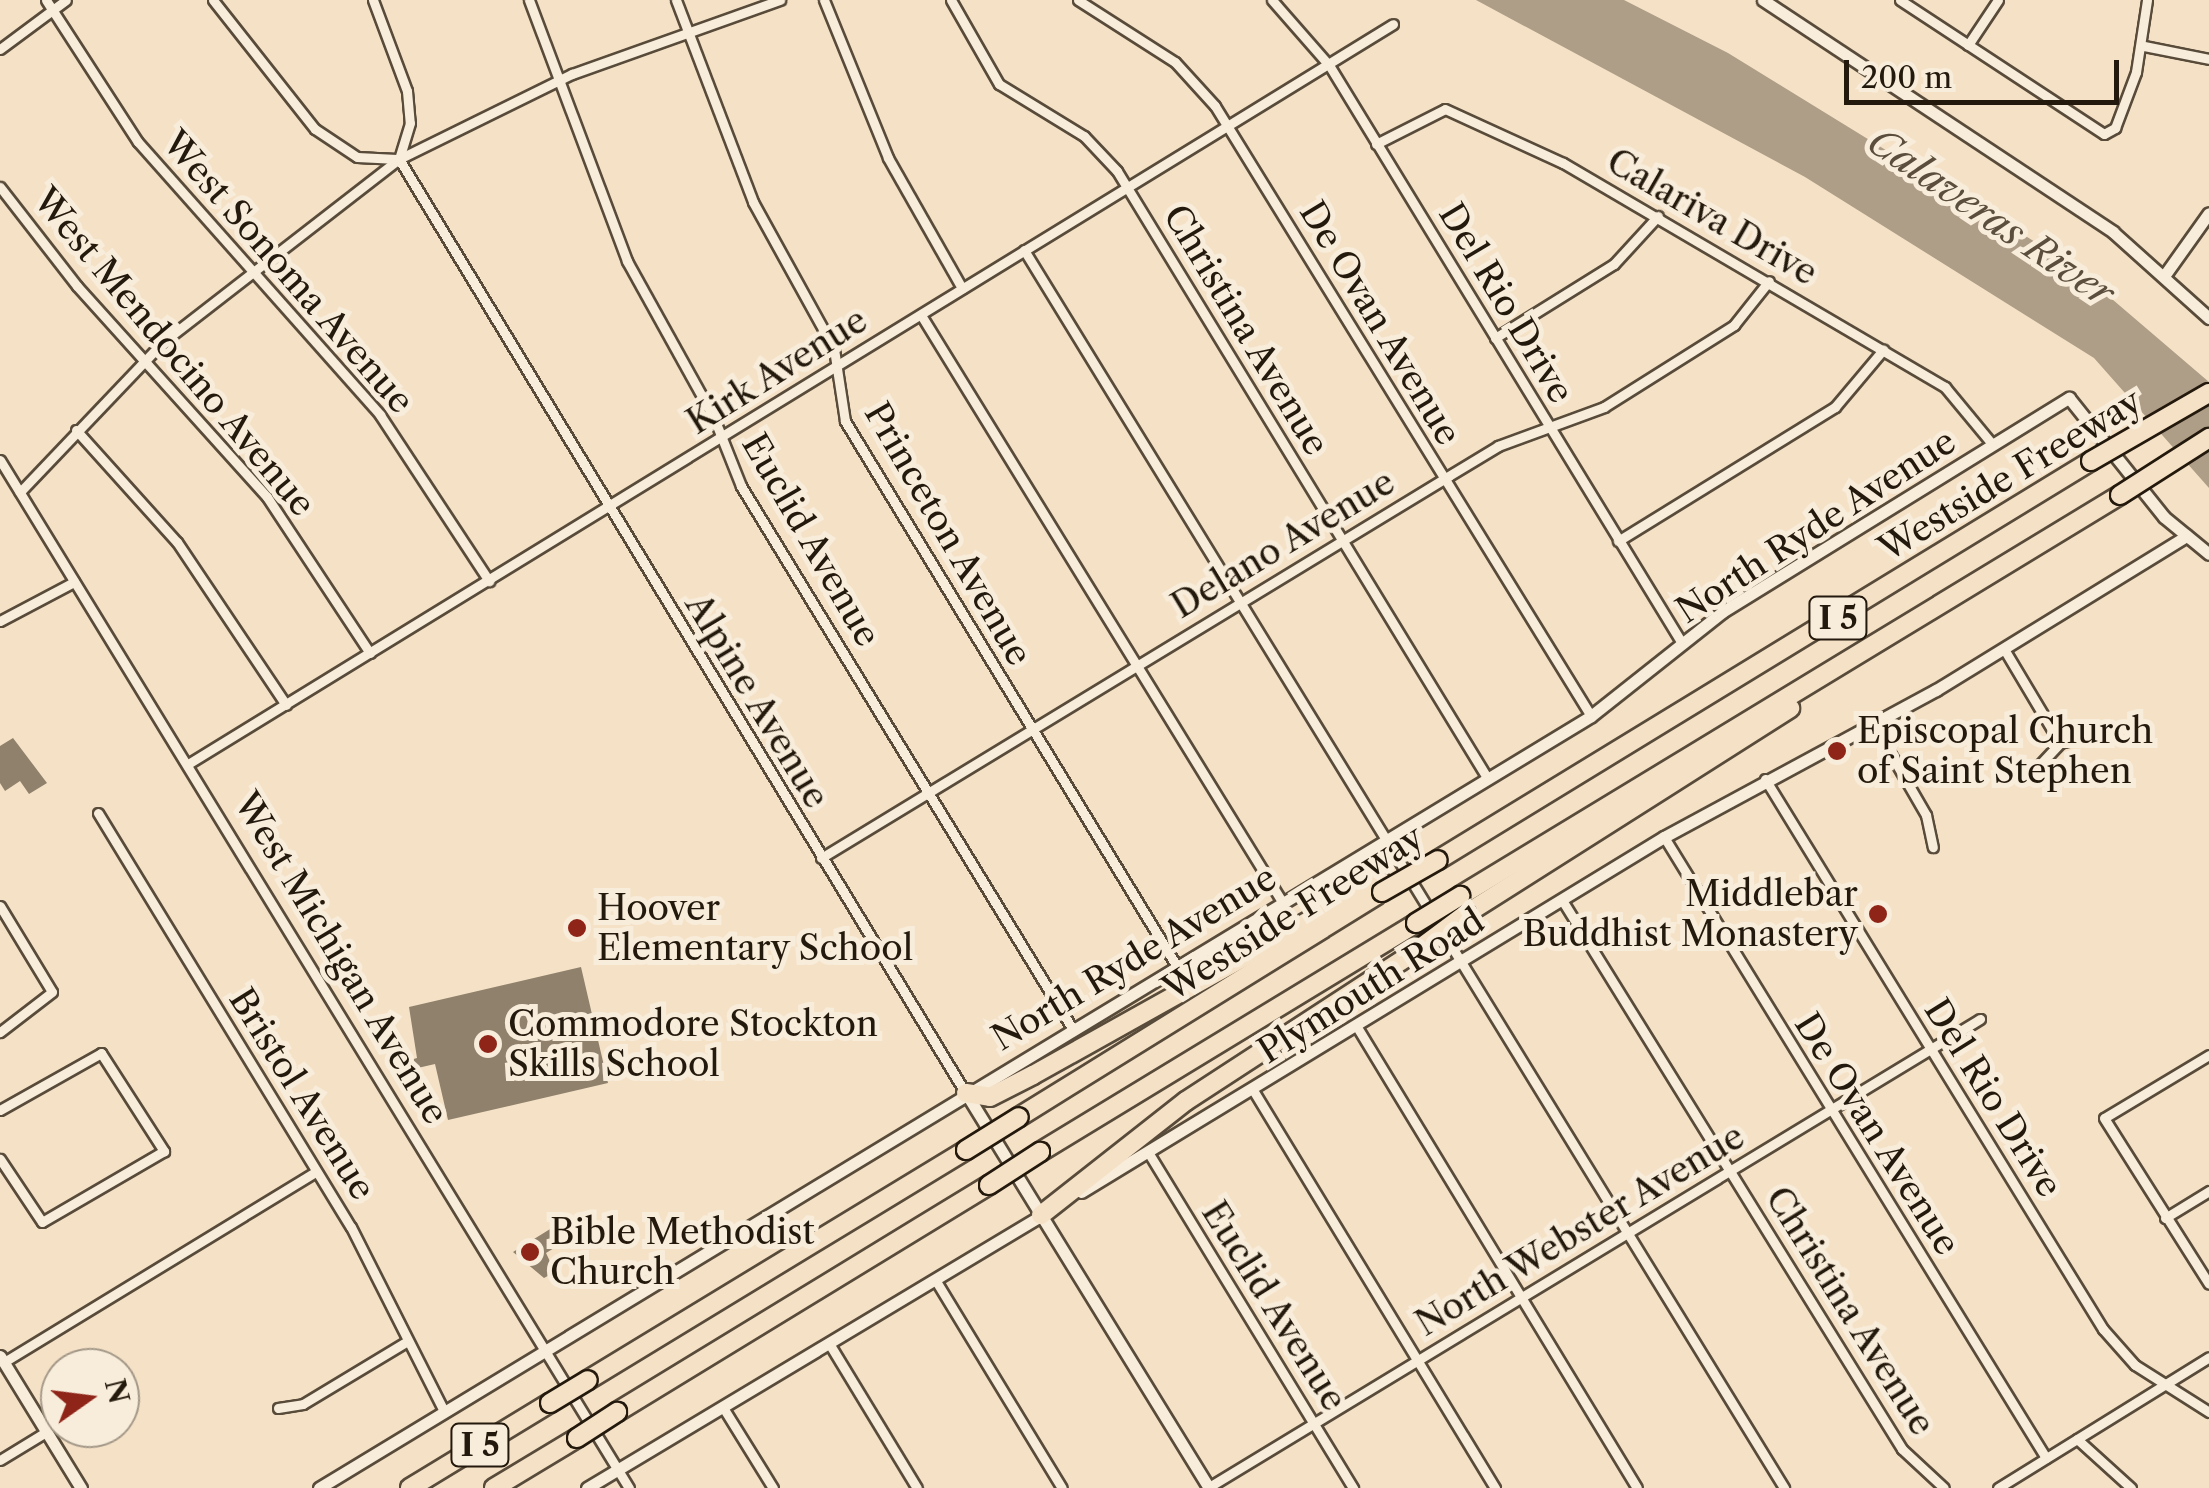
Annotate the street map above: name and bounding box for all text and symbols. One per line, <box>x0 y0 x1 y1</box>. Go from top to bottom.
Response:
scale bar <box>1849 40 2124 102</box>
text: 200 m <box>1861 59 1952 96</box>
water label: Calaveras River <box>1859 118 2123 316</box>
street label: West Sonoma Avenue <box>153 122 423 422</box>
street label: Calariva Drive <box>1599 140 1825 294</box>
street label: West Mendocino Avenue <box>24 179 324 525</box>
street label: De Ovan Avenue <box>1290 193 1470 453</box>
street label: Del Rio Drive <box>1430 195 1582 411</box>
street label: Christina Avenue <box>1154 196 1338 464</box>
street label: Kirk Avenue <box>678 298 876 444</box>
street label: Westside Freeway <box>1871 380 2149 570</box>
street label: Princeton Avenue <box>855 395 1041 673</box>
street label: North Ryde Avenue <box>1668 420 1964 632</box>
street label: Euclid Avenue <box>733 426 889 654</box>
street label: Delano Avenue <box>1163 461 1403 627</box>
street label: Alpine Avenue <box>676 586 838 816</box>
road number: I 5 <box>1808 591 1868 645</box>
place label: Episcopal Church of Saint Stephen <box>1857 710 2153 792</box>
marker: Episcopal Church of Saint Stephen <box>1826 740 1848 762</box>
street label: West Michigan Avenue <box>225 784 457 1132</box>
street label: Westside Freeway <box>1155 816 1431 1010</box>
street label: North Ryde Avenue <box>984 856 1284 1060</box>
place label: Middlebar Buddhist Monastery <box>1522 873 1858 955</box>
place label: Hoover Elementary School <box>597 887 914 969</box>
street label: Plymouth Road <box>1250 900 1492 1072</box>
marker: Middlebar Buddhist Monastery <box>1867 903 1889 925</box>
marker: Hoover Elementary School <box>566 917 588 939</box>
street label: Bristol Avenue <box>220 980 384 1208</box>
street label: Del Rio Drive <box>1915 991 2071 1205</box>
place label: Commodore Stockton Skills School <box>508 1003 878 1085</box>
street label: De Ovan Avenue <box>1785 1005 1969 1263</box>
marker: Commodore Stockton Skills School <box>477 1033 499 1055</box>
street label: North Webster Avenue <box>1407 1114 1753 1346</box>
street label: Christina Avenue <box>1756 1178 1944 1444</box>
street label: Euclid Avenue <box>1193 1193 1355 1419</box>
place label: Bible Methodist Church <box>550 1211 815 1293</box>
marker: Bible Methodist Church <box>519 1241 541 1263</box>
north arrow <box>40 1348 140 1448</box>
text: N <box>98 1375 137 1407</box>
road number: I 5 <box>450 1418 510 1472</box>

